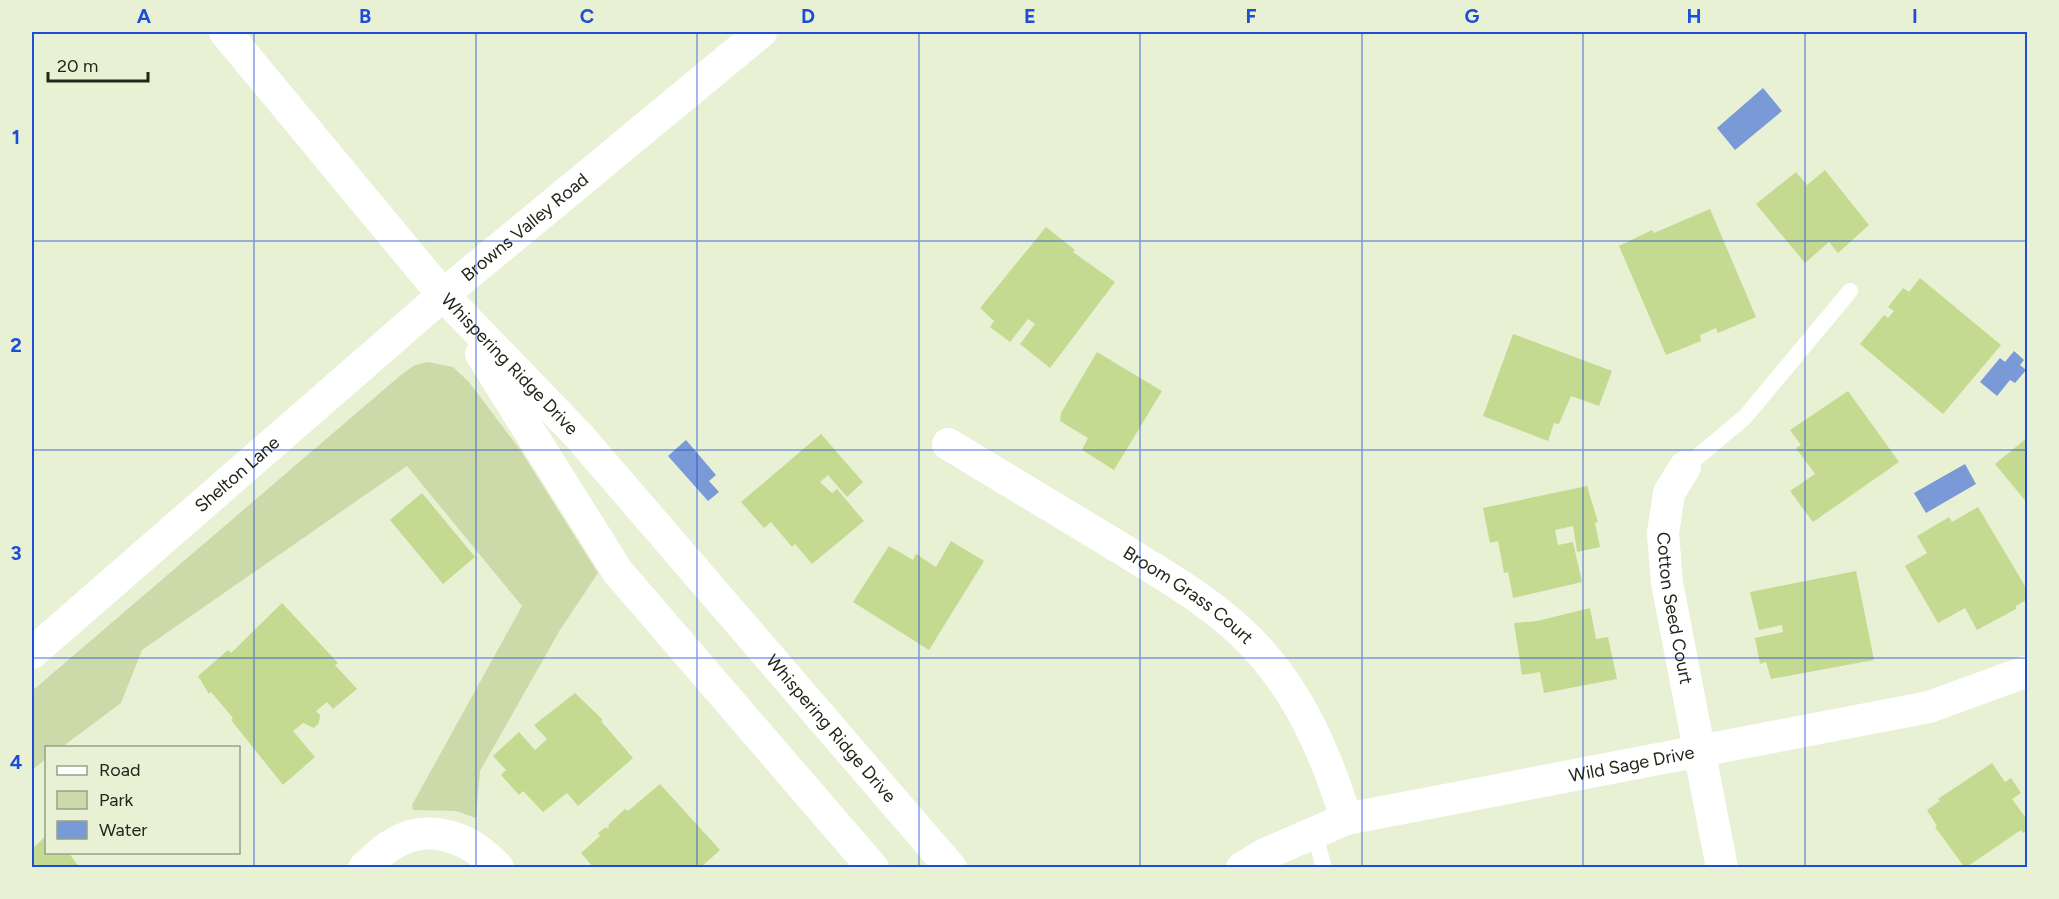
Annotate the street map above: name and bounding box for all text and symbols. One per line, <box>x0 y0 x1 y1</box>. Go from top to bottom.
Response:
text: A <box>137 4 152 28</box>
text: B <box>359 4 371 28</box>
text: C <box>580 4 594 28</box>
text: D <box>801 4 815 28</box>
text: E <box>1024 4 1036 28</box>
text: F <box>1245 4 1257 28</box>
text: G <box>1465 4 1480 28</box>
text: H <box>1687 4 1702 28</box>
text: I <box>1912 4 1918 28</box>
scale bar <box>48 45 148 83</box>
text: 20 m <box>57 55 98 77</box>
text: 1 <box>12 125 20 149</box>
street label: Browns Valley Road <box>457 168 593 286</box>
street label: Whispering Ridge Drive <box>436 289 583 440</box>
text: 2 <box>10 333 22 357</box>
street label: Shelton Lane <box>190 431 284 517</box>
street label: Cotton Seed Court <box>1652 531 1697 686</box>
text: 3 <box>10 541 22 565</box>
street label: Broom Grass Court <box>1119 542 1258 649</box>
street label: Whispering Ridge Drive <box>761 650 901 807</box>
street label: Wild Sage Drive <box>1567 741 1696 787</box>
legend <box>45 746 240 854</box>
text: 4 <box>10 750 23 774</box>
text: Road <box>99 759 140 781</box>
text: Park <box>99 789 134 811</box>
text: Water <box>99 819 147 841</box>

